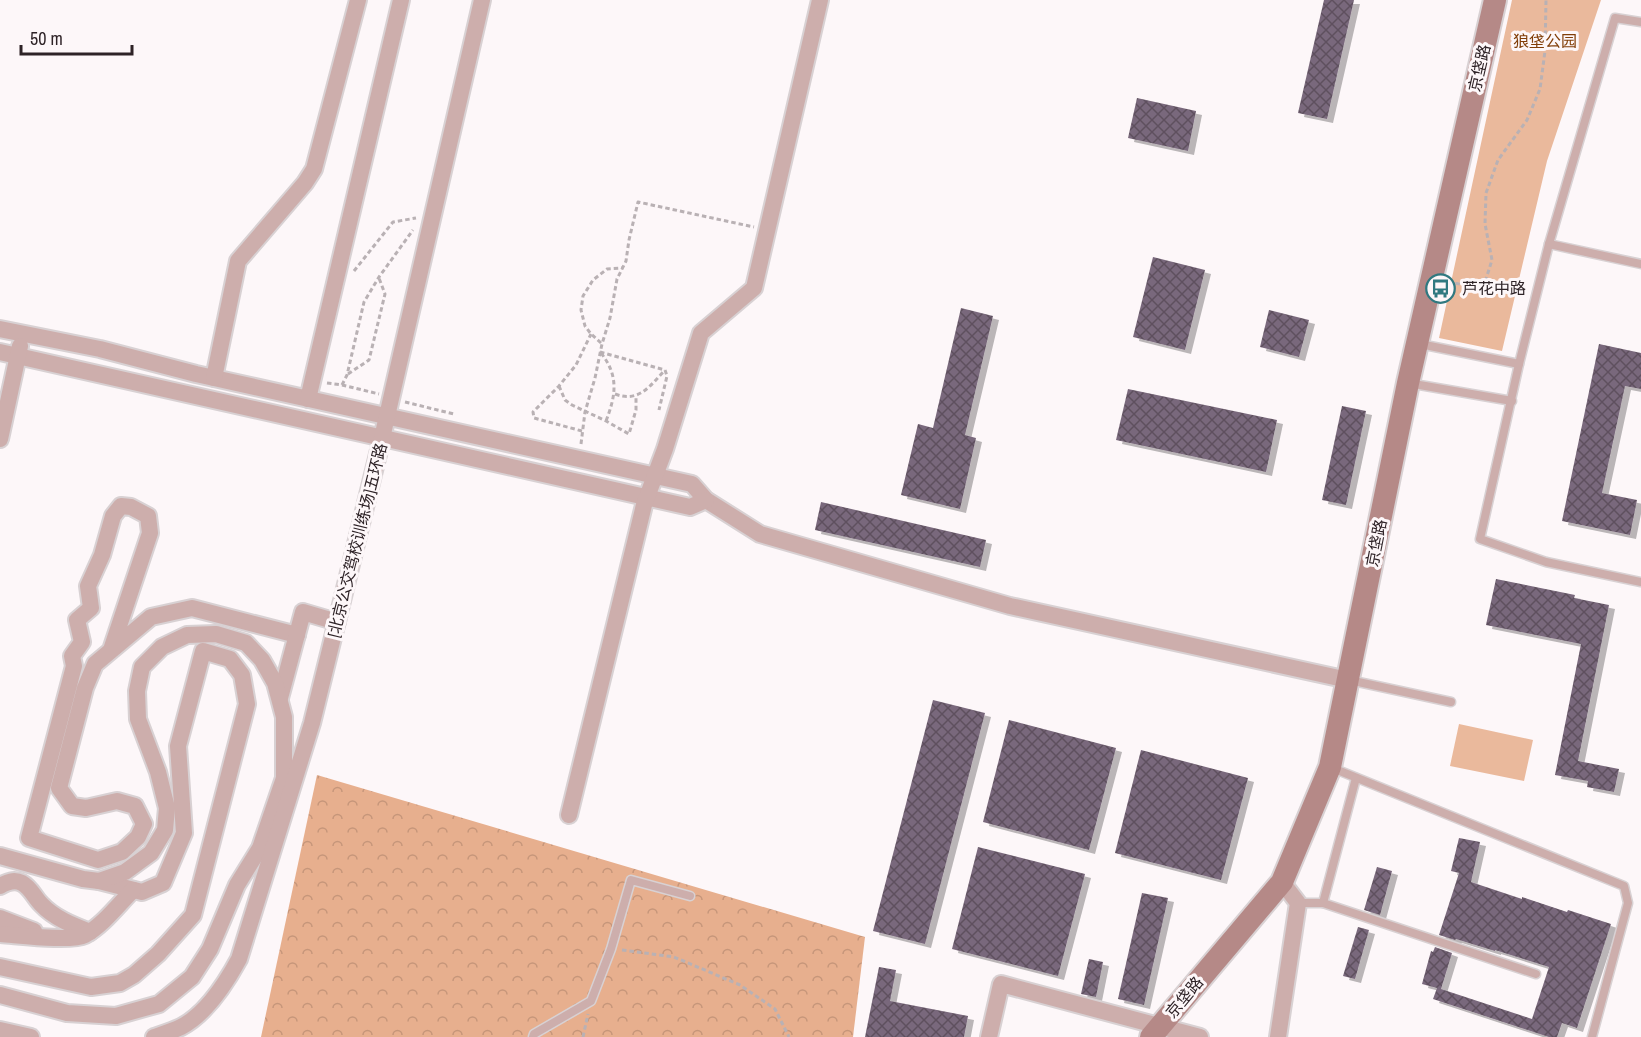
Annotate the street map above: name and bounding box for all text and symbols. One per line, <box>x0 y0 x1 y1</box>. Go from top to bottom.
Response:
scale bar <box>21 18 132 56</box>
text: 50 m <box>30 26 63 51</box>
park label: 狼垡公园 <box>1513 30 1577 52</box>
street label: 京垡路 <box>1463 42 1495 94</box>
bus stop icon: 芦花中路 <box>1425 272 1457 304</box>
place label: 芦花中路 <box>1462 277 1526 299</box>
street label: [北京公交驾校训练场]五环路 <box>322 441 392 639</box>
street label: 京垡路 <box>1361 517 1391 569</box>
street label: 京垡路 <box>1160 972 1208 1022</box>

